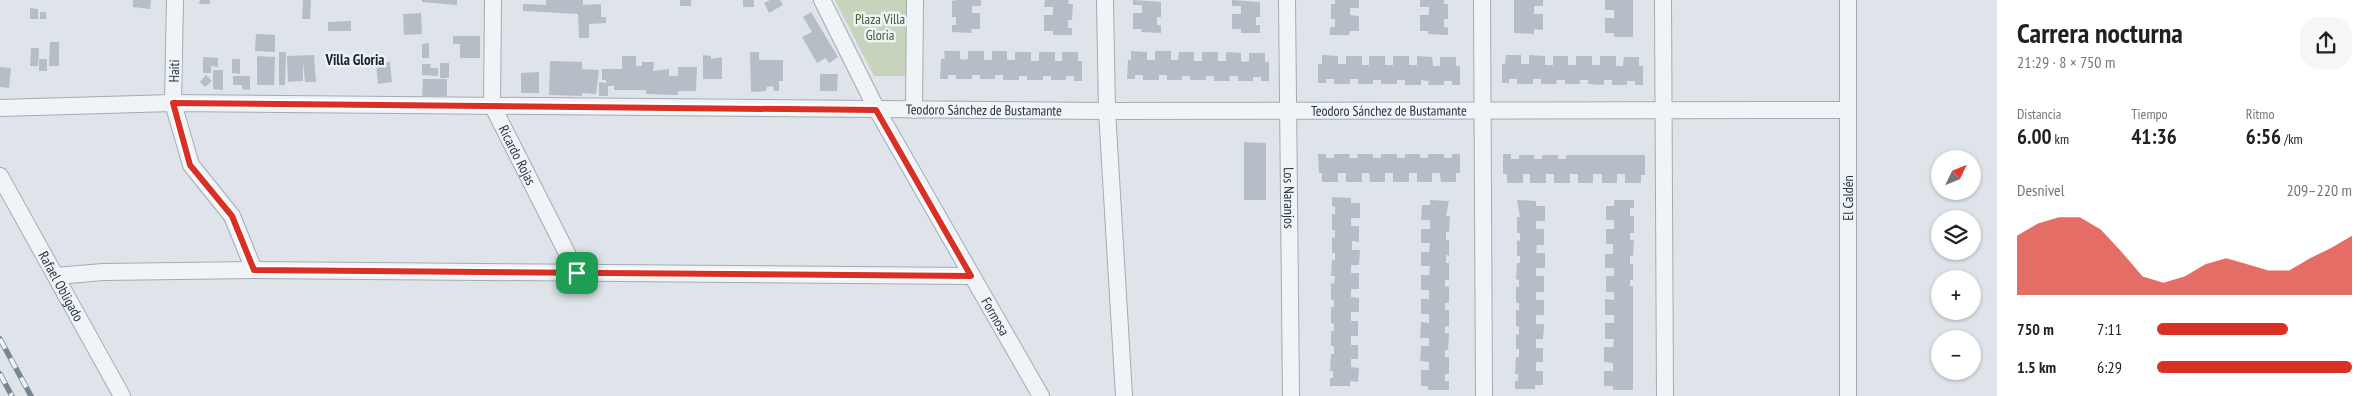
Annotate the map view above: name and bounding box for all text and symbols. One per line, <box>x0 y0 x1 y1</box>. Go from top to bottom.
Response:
park label: Plaza Villa Gloria <box>855 10 905 44</box>
text: Carrera nocturna <box>2017 14 2183 51</box>
button: share <box>2300 17 2352 69</box>
district label: Villa Gloria <box>324 50 385 69</box>
text: 21:29 · 8 × 750 m <box>2017 52 2115 72</box>
street label: Haiti <box>165 59 183 83</box>
street label: Teodoro Sánchez de Bustamante <box>906 100 1062 120</box>
street label: Teodoro Sánchez de Bustamante <box>1311 102 1467 120</box>
text: Distancia <box>2017 105 2061 123</box>
text: Tiempo <box>2131 105 2168 123</box>
text: Ritmo <box>2246 105 2274 123</box>
street label: Ricardo Rojas <box>495 122 540 188</box>
text: 6.00 <box>2017 123 2052 150</box>
text: 41:36 <box>2131 123 2177 150</box>
text: 6:56 <box>2246 123 2281 150</box>
text: km <box>2052 130 2069 148</box>
text: /km <box>2281 130 2303 148</box>
north arrow <box>1931 150 1981 200</box>
map controls <box>1931 150 1981 380</box>
street label: Los Naranjos <box>1280 167 1298 229</box>
street label: El Caldén <box>1839 175 1857 221</box>
text: Desnivel <box>2017 180 2064 200</box>
text: 209–220 m <box>2287 180 2352 200</box>
button: layers <box>1931 210 1981 260</box>
street label: Rafael Obligado <box>34 248 88 324</box>
pin <box>556 252 598 294</box>
icon: arrive <box>563 259 591 287</box>
button: + <box>1931 270 1981 320</box>
street label: Formosa <box>977 294 1013 339</box>
text: 750 m <box>2017 319 2054 339</box>
text: 7:11 <box>2097 319 2122 339</box>
button: − <box>1931 330 1981 380</box>
text: 1.5 km <box>2017 357 2056 377</box>
text: 6:29 <box>2097 357 2122 377</box>

